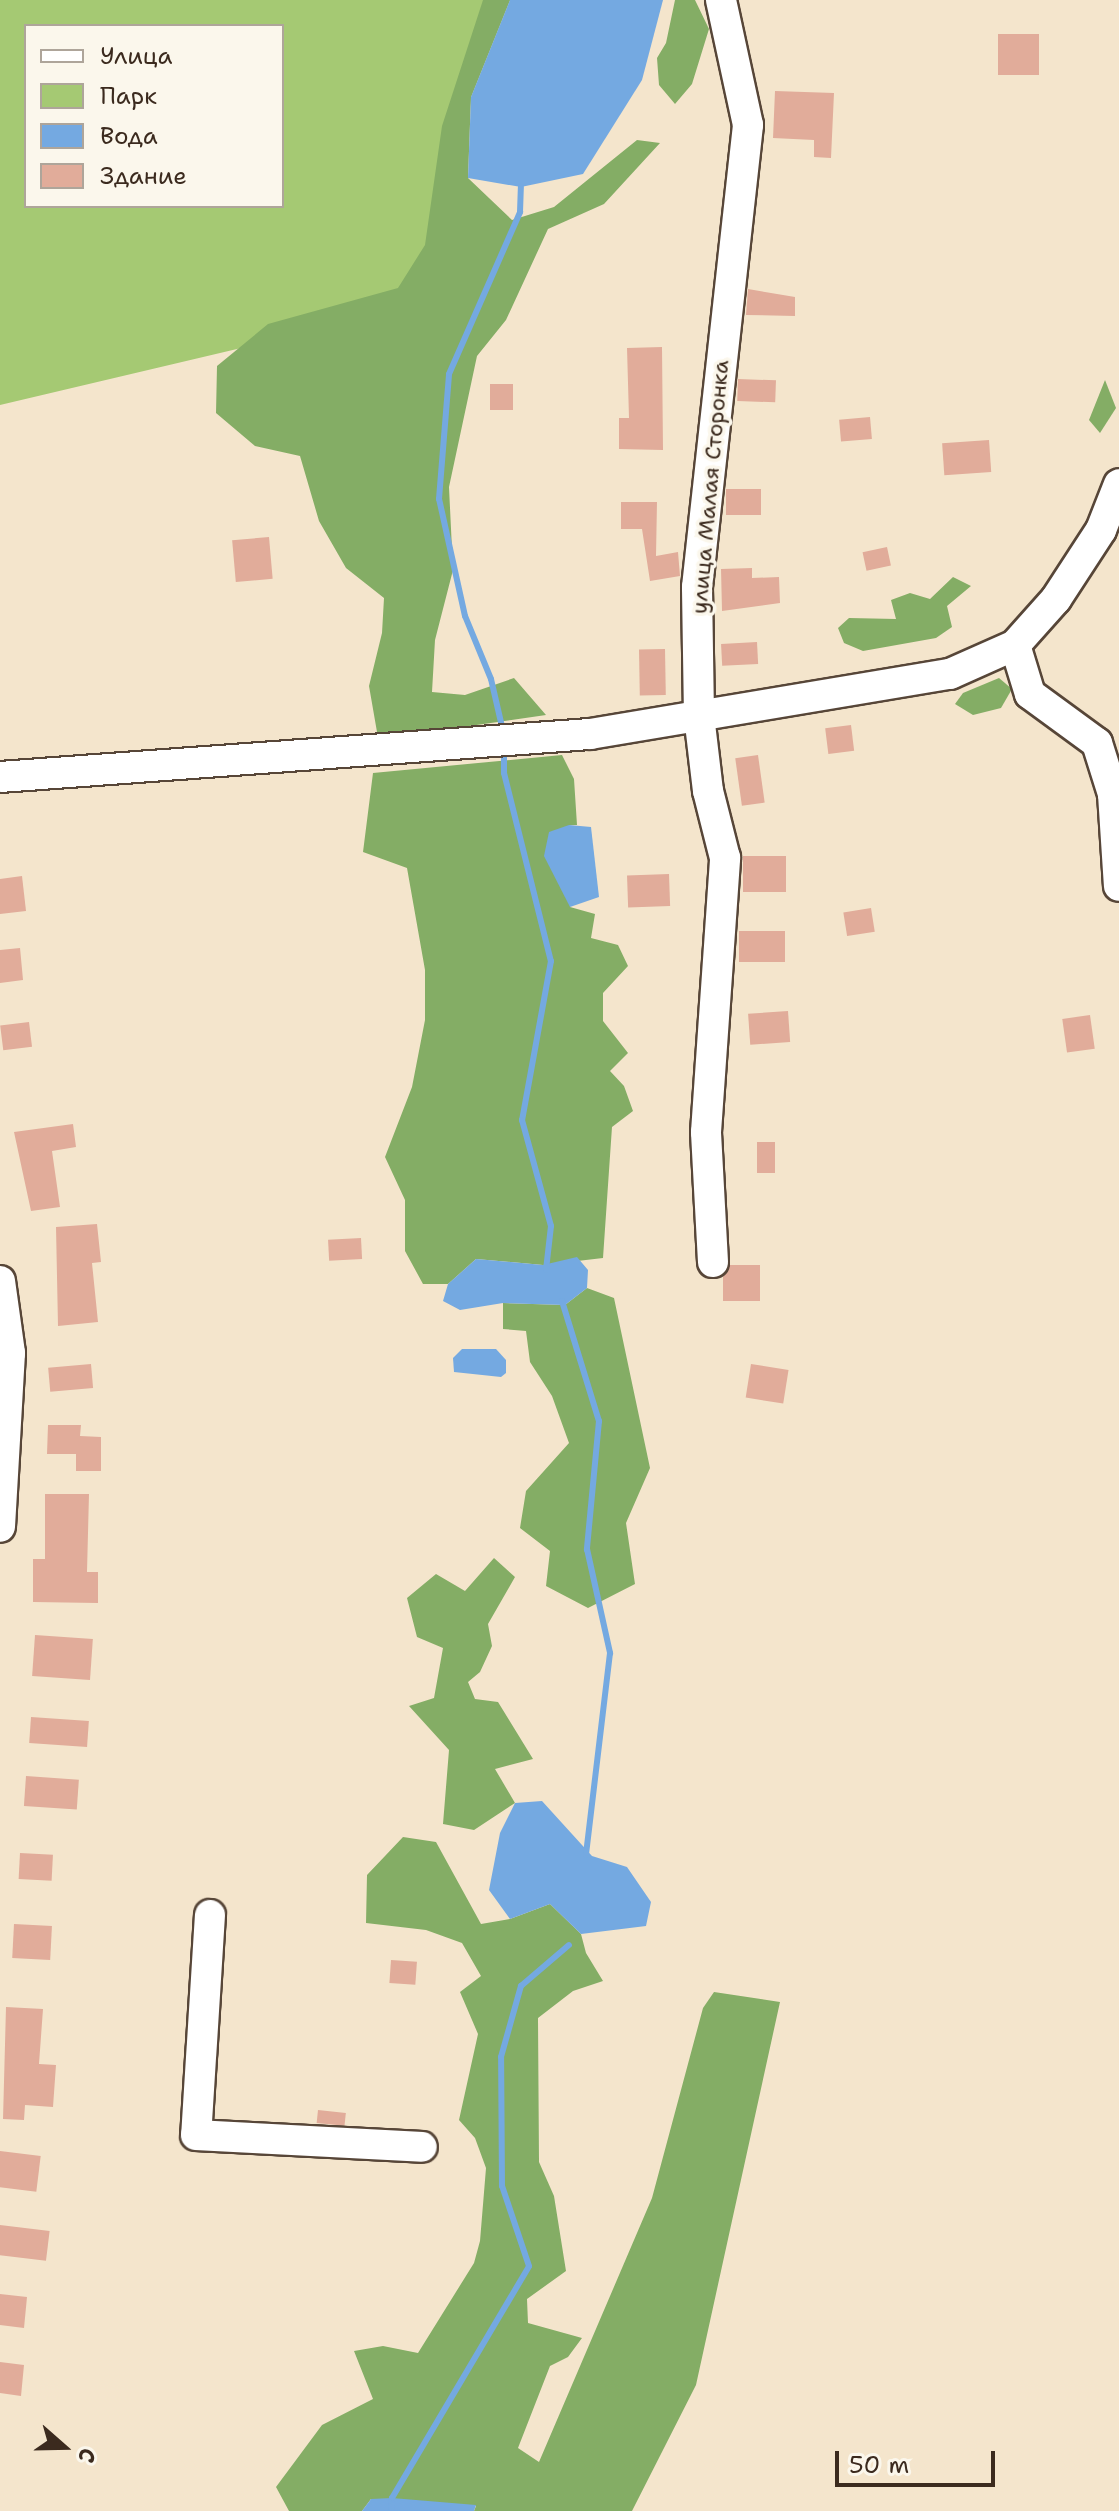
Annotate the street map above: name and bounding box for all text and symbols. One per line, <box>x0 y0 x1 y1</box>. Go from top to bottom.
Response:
legend <box>24 24 284 208</box>
text: Улица <box>100 40 173 72</box>
text: Парк <box>100 80 157 112</box>
text: Вода <box>100 120 158 152</box>
text: Здание <box>100 160 187 192</box>
street label: улица Малая Сторонка <box>686 359 734 615</box>
north arrow <box>24 2407 104 2487</box>
scale bar <box>839 2435 999 2485</box>
text: С <box>71 2444 103 2467</box>
text: 50 m <box>849 2449 909 2481</box>

